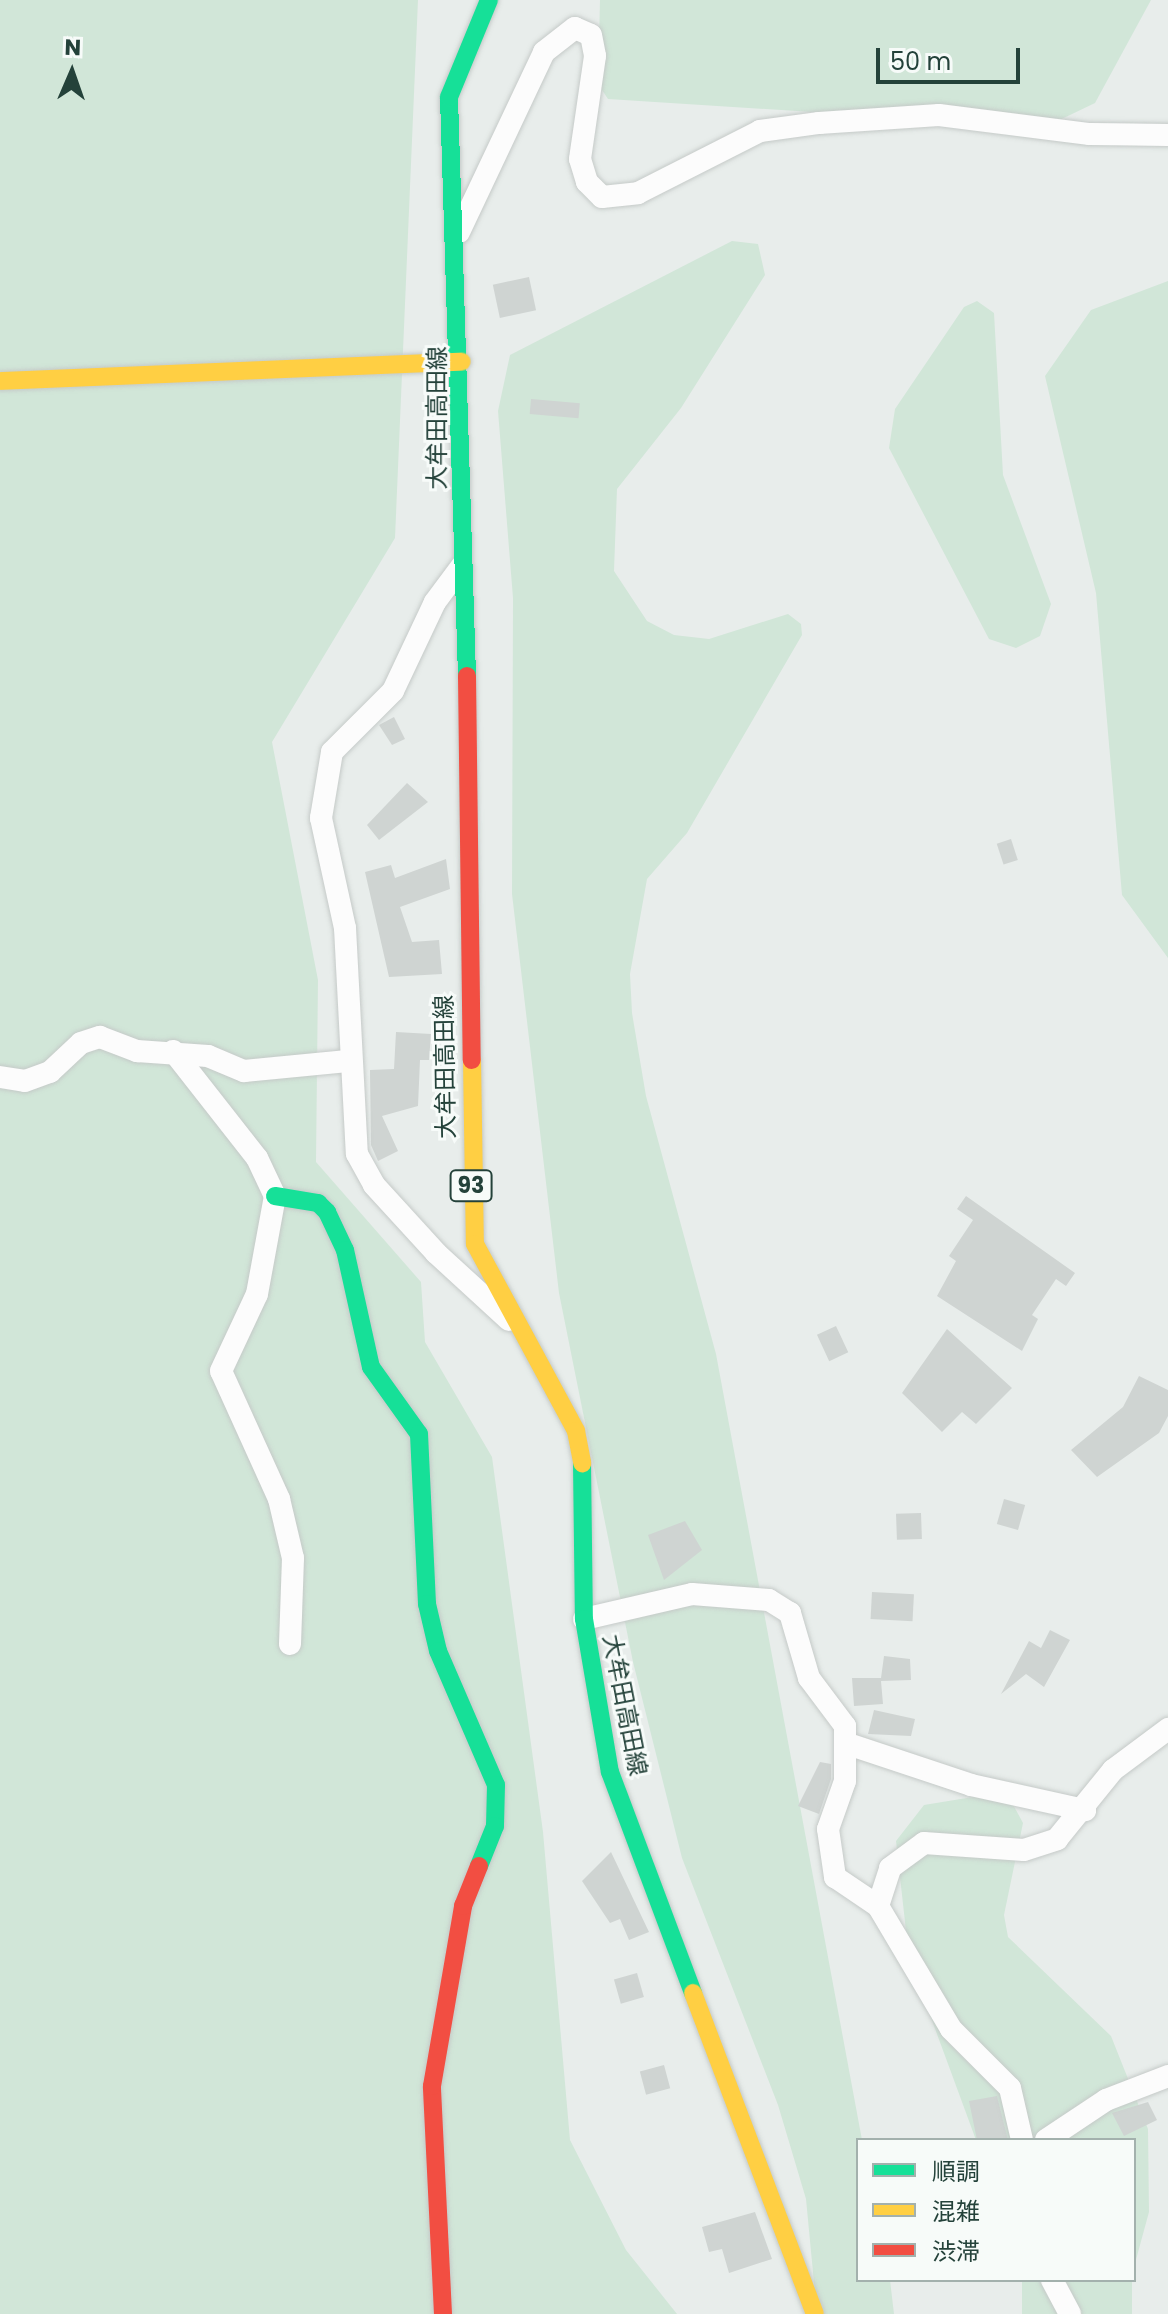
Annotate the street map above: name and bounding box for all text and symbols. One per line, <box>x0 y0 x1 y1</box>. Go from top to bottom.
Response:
north arrow <box>32 32 112 112</box>
text: N <box>64 32 82 63</box>
scale bar <box>880 32 1024 82</box>
text: 50 m <box>890 45 951 78</box>
street label: 大牟田高田線 <box>423 346 451 490</box>
street label: 大牟田高田線 <box>429 995 461 1139</box>
road number: 93 <box>449 1168 493 1204</box>
street label: 大牟田高田線 <box>597 1632 653 1778</box>
legend <box>856 2138 1136 2282</box>
text: 順調 <box>932 2155 980 2188</box>
text: 混雑 <box>932 2195 980 2228</box>
text: 渋滞 <box>932 2235 980 2268</box>

